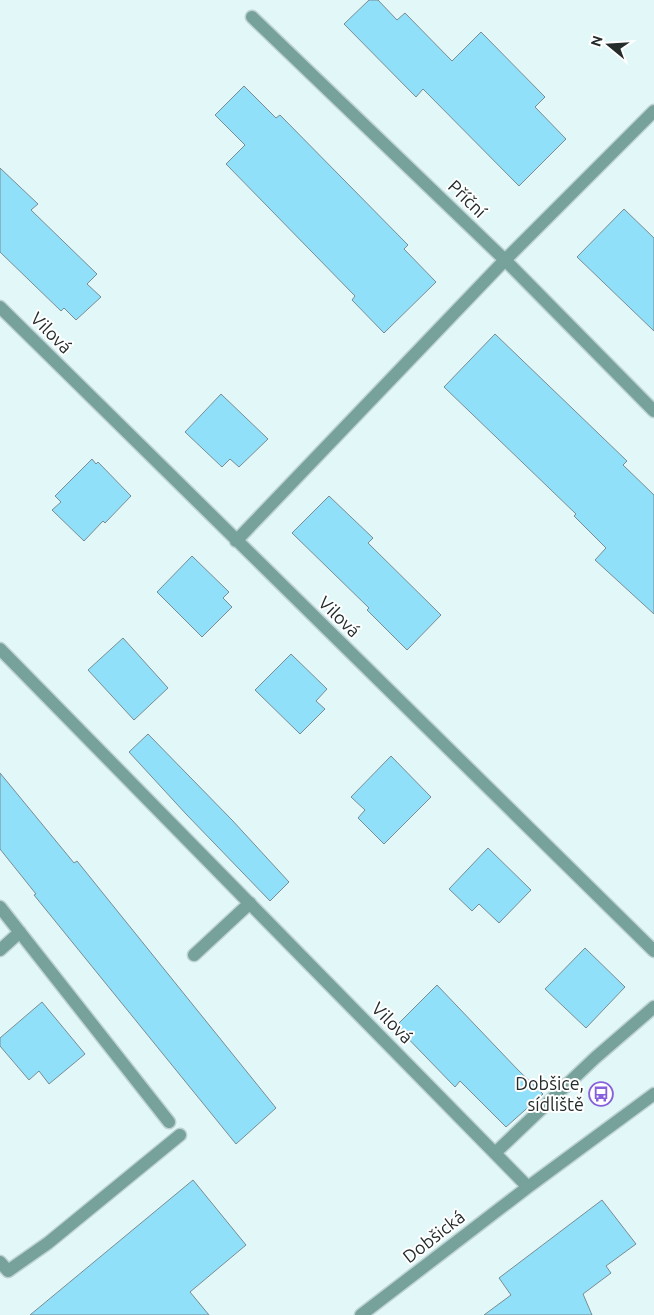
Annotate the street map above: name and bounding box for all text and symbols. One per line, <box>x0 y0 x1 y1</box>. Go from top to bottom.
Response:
north arrow <box>584 20 634 70</box>
text: N <box>587 34 606 48</box>
street label: Příční <box>445 175 491 222</box>
street label: Vilová <box>27 308 76 357</box>
street label: Vilová <box>315 592 364 641</box>
street label: Vilová <box>368 998 417 1047</box>
place label: Dobšice, sídliště <box>515 1073 584 1114</box>
bus stop icon: Dobšice, sídliště <box>588 1081 614 1107</box>
street label: Dobšická <box>399 1206 468 1266</box>

